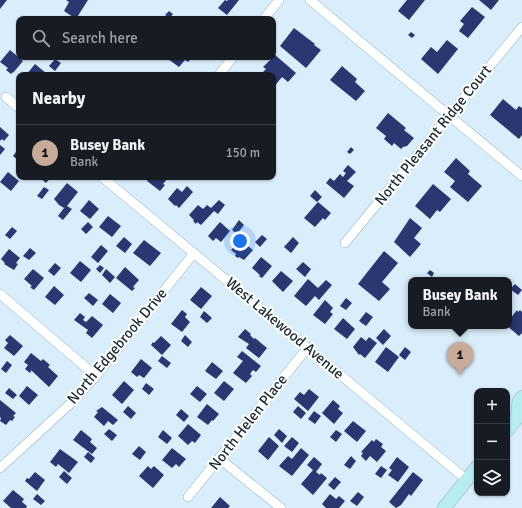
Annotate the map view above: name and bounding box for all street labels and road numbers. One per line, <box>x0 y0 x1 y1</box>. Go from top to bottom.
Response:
street label: North Pleasant Ridge Court <box>371 61 495 209</box>
street label: West Lakewood Avenue <box>222 273 348 383</box>
street label: North Edgebrook Drive <box>63 285 171 407</box>
street label: North Helen Place <box>205 371 291 473</box>

